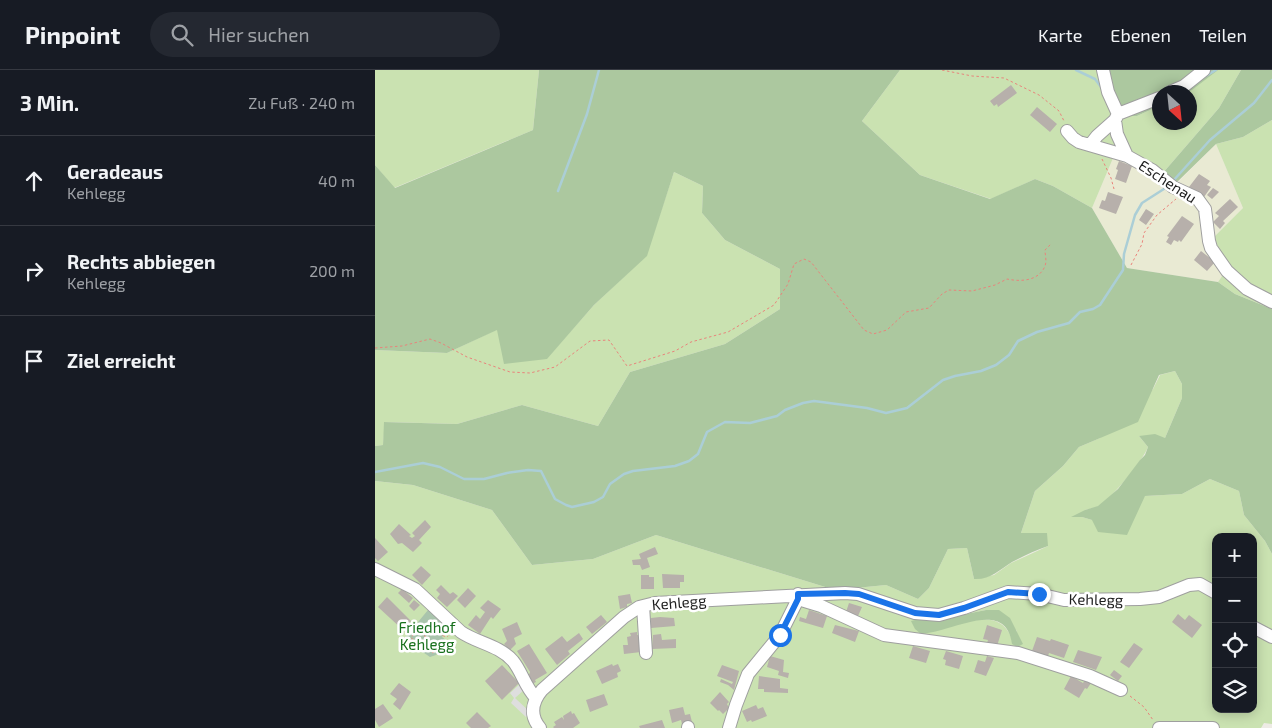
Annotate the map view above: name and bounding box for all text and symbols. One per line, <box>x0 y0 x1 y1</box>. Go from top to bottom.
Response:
search box <box>150 12 500 57</box>
text: Pinpoint <box>25 20 120 49</box>
icon: search <box>168 21 196 49</box>
text: Hier suchen <box>208 23 309 46</box>
text: Karte <box>1038 24 1082 46</box>
text: Ebenen <box>1110 24 1171 46</box>
text: Teilen <box>1199 24 1247 46</box>
north arrow <box>1152 85 1197 130</box>
text: 3 Min. <box>20 90 79 115</box>
text: Zu Fuß · 240 m <box>248 93 355 112</box>
street label: Eschenau <box>1136 156 1200 206</box>
text: Geradeaus <box>67 160 163 183</box>
icon: ahead <box>20 167 48 195</box>
text: 40 m <box>318 171 355 190</box>
text: Kehlegg <box>67 183 125 202</box>
text: Rechts abbiegen <box>67 250 215 273</box>
icon: right <box>20 257 48 285</box>
text: 200 m <box>309 261 355 280</box>
text: Kehlegg <box>67 273 125 292</box>
icon: arrive <box>20 347 48 375</box>
text: Ziel erreicht <box>67 349 176 372</box>
map controls <box>1212 533 1257 713</box>
button: + <box>1212 533 1257 578</box>
button: − <box>1212 578 1257 623</box>
route end <box>1028 583 1051 606</box>
street label: Kehlegg <box>1069 590 1124 608</box>
street label: Kehlegg <box>651 591 708 613</box>
park label: Friedhof Kehlegg <box>398 618 456 653</box>
button: locate <box>1212 623 1257 668</box>
route start <box>769 624 792 647</box>
button: layers <box>1212 668 1257 713</box>

